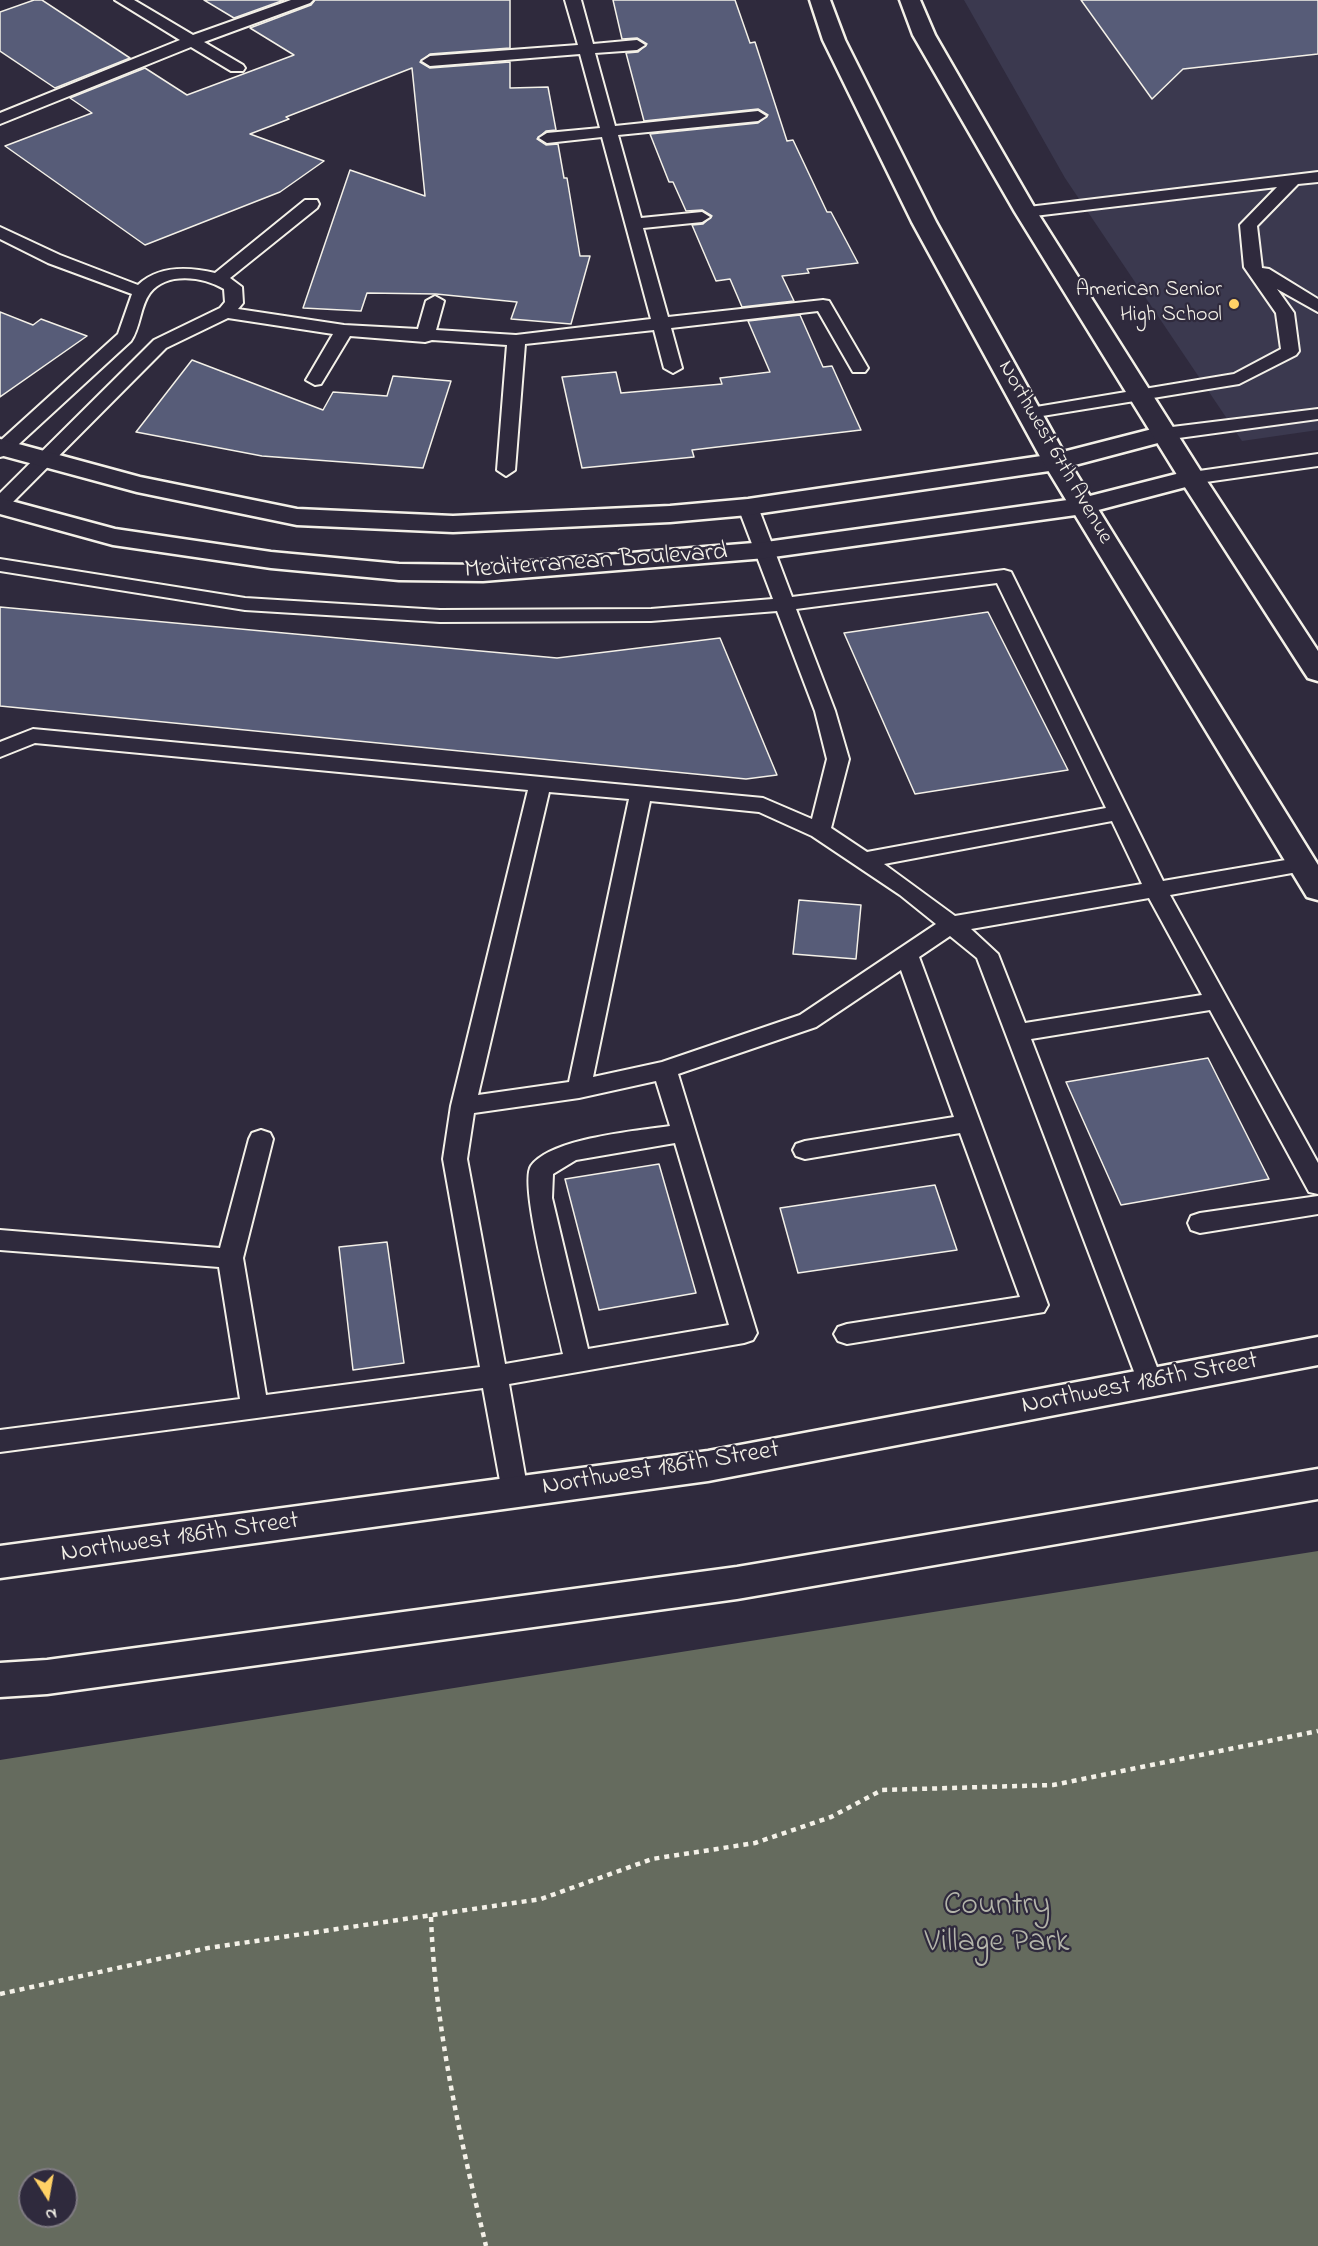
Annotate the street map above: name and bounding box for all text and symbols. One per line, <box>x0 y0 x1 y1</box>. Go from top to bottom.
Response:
place label: American Senior High School <box>1076 278 1222 330</box>
marker: American Senior High School <box>1227 297 1241 311</box>
street label: Northwest 67th Avenue <box>991 357 1117 549</box>
street label: Mediterranean Boulevard <box>463 538 729 588</box>
street label: Northwest 186th Street <box>1019 1347 1261 1423</box>
street label: Northwest 186th Street <box>540 1436 782 1504</box>
street label: Northwest 186th Street <box>59 1507 301 1571</box>
park label: Country Village Park <box>925 1889 1069 1964</box>
north arrow <box>18 2168 78 2228</box>
text: N <box>43 2201 59 2227</box>

